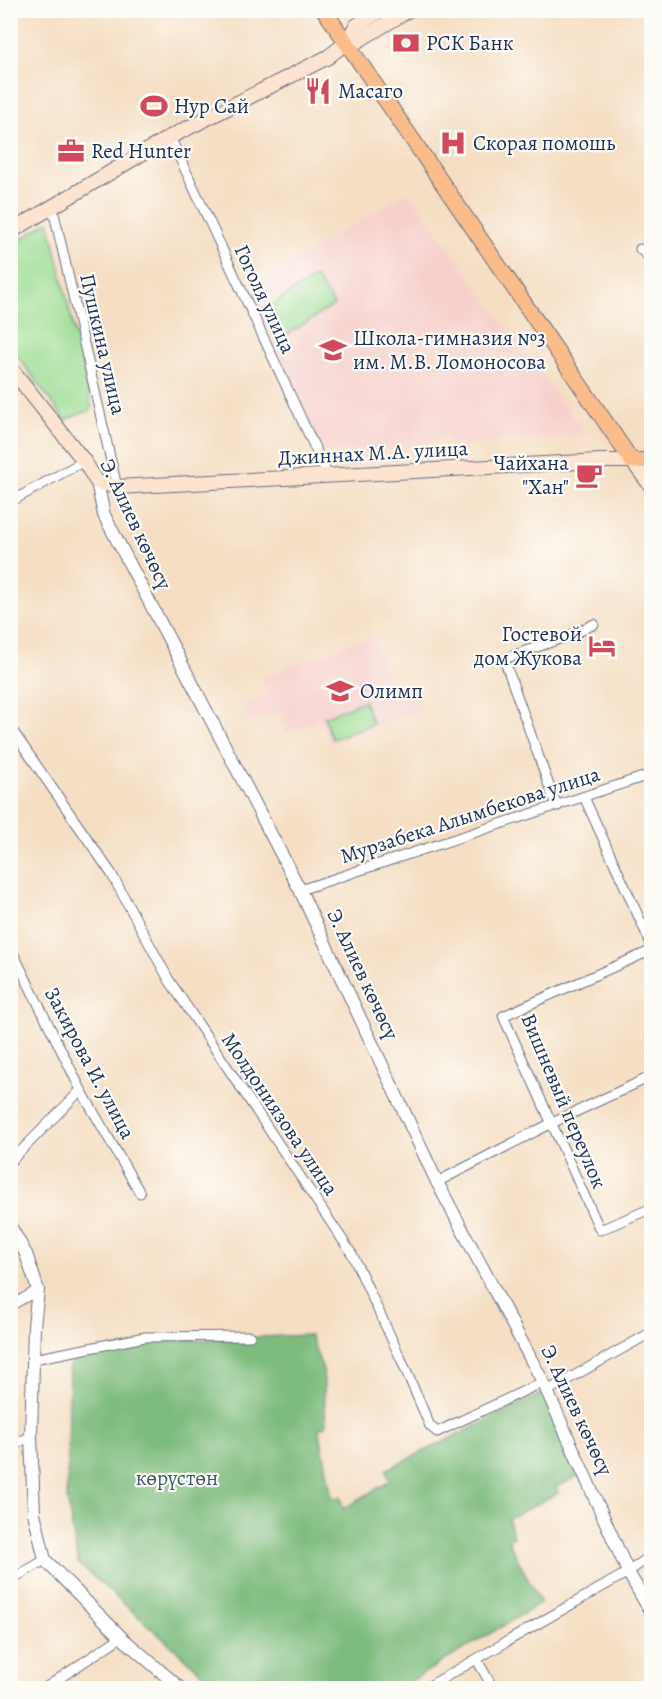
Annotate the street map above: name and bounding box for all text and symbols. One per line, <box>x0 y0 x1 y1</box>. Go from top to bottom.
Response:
bank icon: РСК Банк <box>391 28 421 58</box>
place label: РСК Банк <box>426 29 514 57</box>
restaurant icon: Масаго <box>303 76 333 106</box>
place label: Масаго <box>338 77 403 105</box>
sports icon: Нур Сай <box>139 91 169 121</box>
place label: Нур Сай <box>174 92 249 120</box>
hospital icon: Скорая помошь <box>438 128 468 158</box>
place label: Скорая помошь <box>473 129 615 157</box>
office icon: Red Hunter <box>56 136 86 166</box>
place label: Red Hunter <box>91 137 191 165</box>
street label: Гоголя улица <box>228 240 303 358</box>
street label: Пушкина улица <box>73 271 133 418</box>
place label: Школа-гимназия №3 им. М.В. Ломоносова <box>353 324 546 376</box>
school or university icon: Школа-гимназия №3 им. М.В. Ломоносова <box>318 335 348 365</box>
street label: Джиннах М.А. улица <box>277 434 469 472</box>
place label: Чайхана "Хан" <box>493 449 569 501</box>
street label: Э. Алиев көчөсү <box>93 454 179 594</box>
cafe icon: Чайхана "Хан" <box>574 460 604 490</box>
place label: Гостевой дом Жукова <box>473 620 582 672</box>
hotel icon: Гостевой дом Жукова <box>587 631 617 661</box>
school or university icon: Олимп <box>325 676 355 706</box>
place label: Олимп <box>360 677 423 705</box>
street label: Мурзабека Алымбекова улица <box>337 760 604 870</box>
street label: Э. Алиев көчөсү <box>320 904 406 1044</box>
street label: Закирова И. улица <box>38 982 142 1144</box>
street label: Вишневый переулок <box>514 1009 614 1193</box>
street label: Молдониязова улица <box>215 1027 345 1201</box>
street label: Э. Алиев көчөсү <box>534 1340 620 1480</box>
park label: көрүстөн <box>136 1464 218 1492</box>

